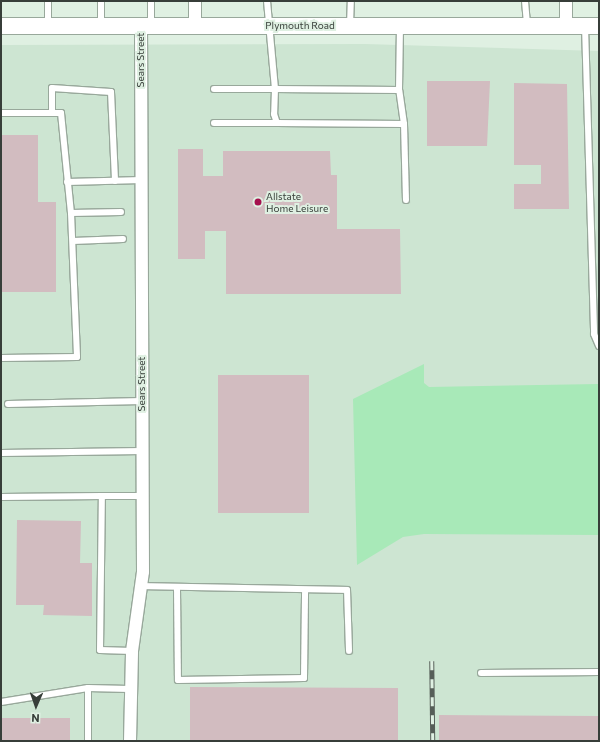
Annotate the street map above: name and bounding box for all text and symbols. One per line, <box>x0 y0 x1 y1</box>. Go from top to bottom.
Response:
street label: Plymouth Road <box>265 20 335 32</box>
street label: Sears Street <box>135 33 147 87</box>
place label: Allstate Home Leisure <box>266 190 328 214</box>
marker: Allstate Home Leisure <box>253 197 263 207</box>
street label: Sears Street <box>136 357 148 411</box>
north arrow <box>16 686 56 726</box>
text: N <box>31 712 40 725</box>

